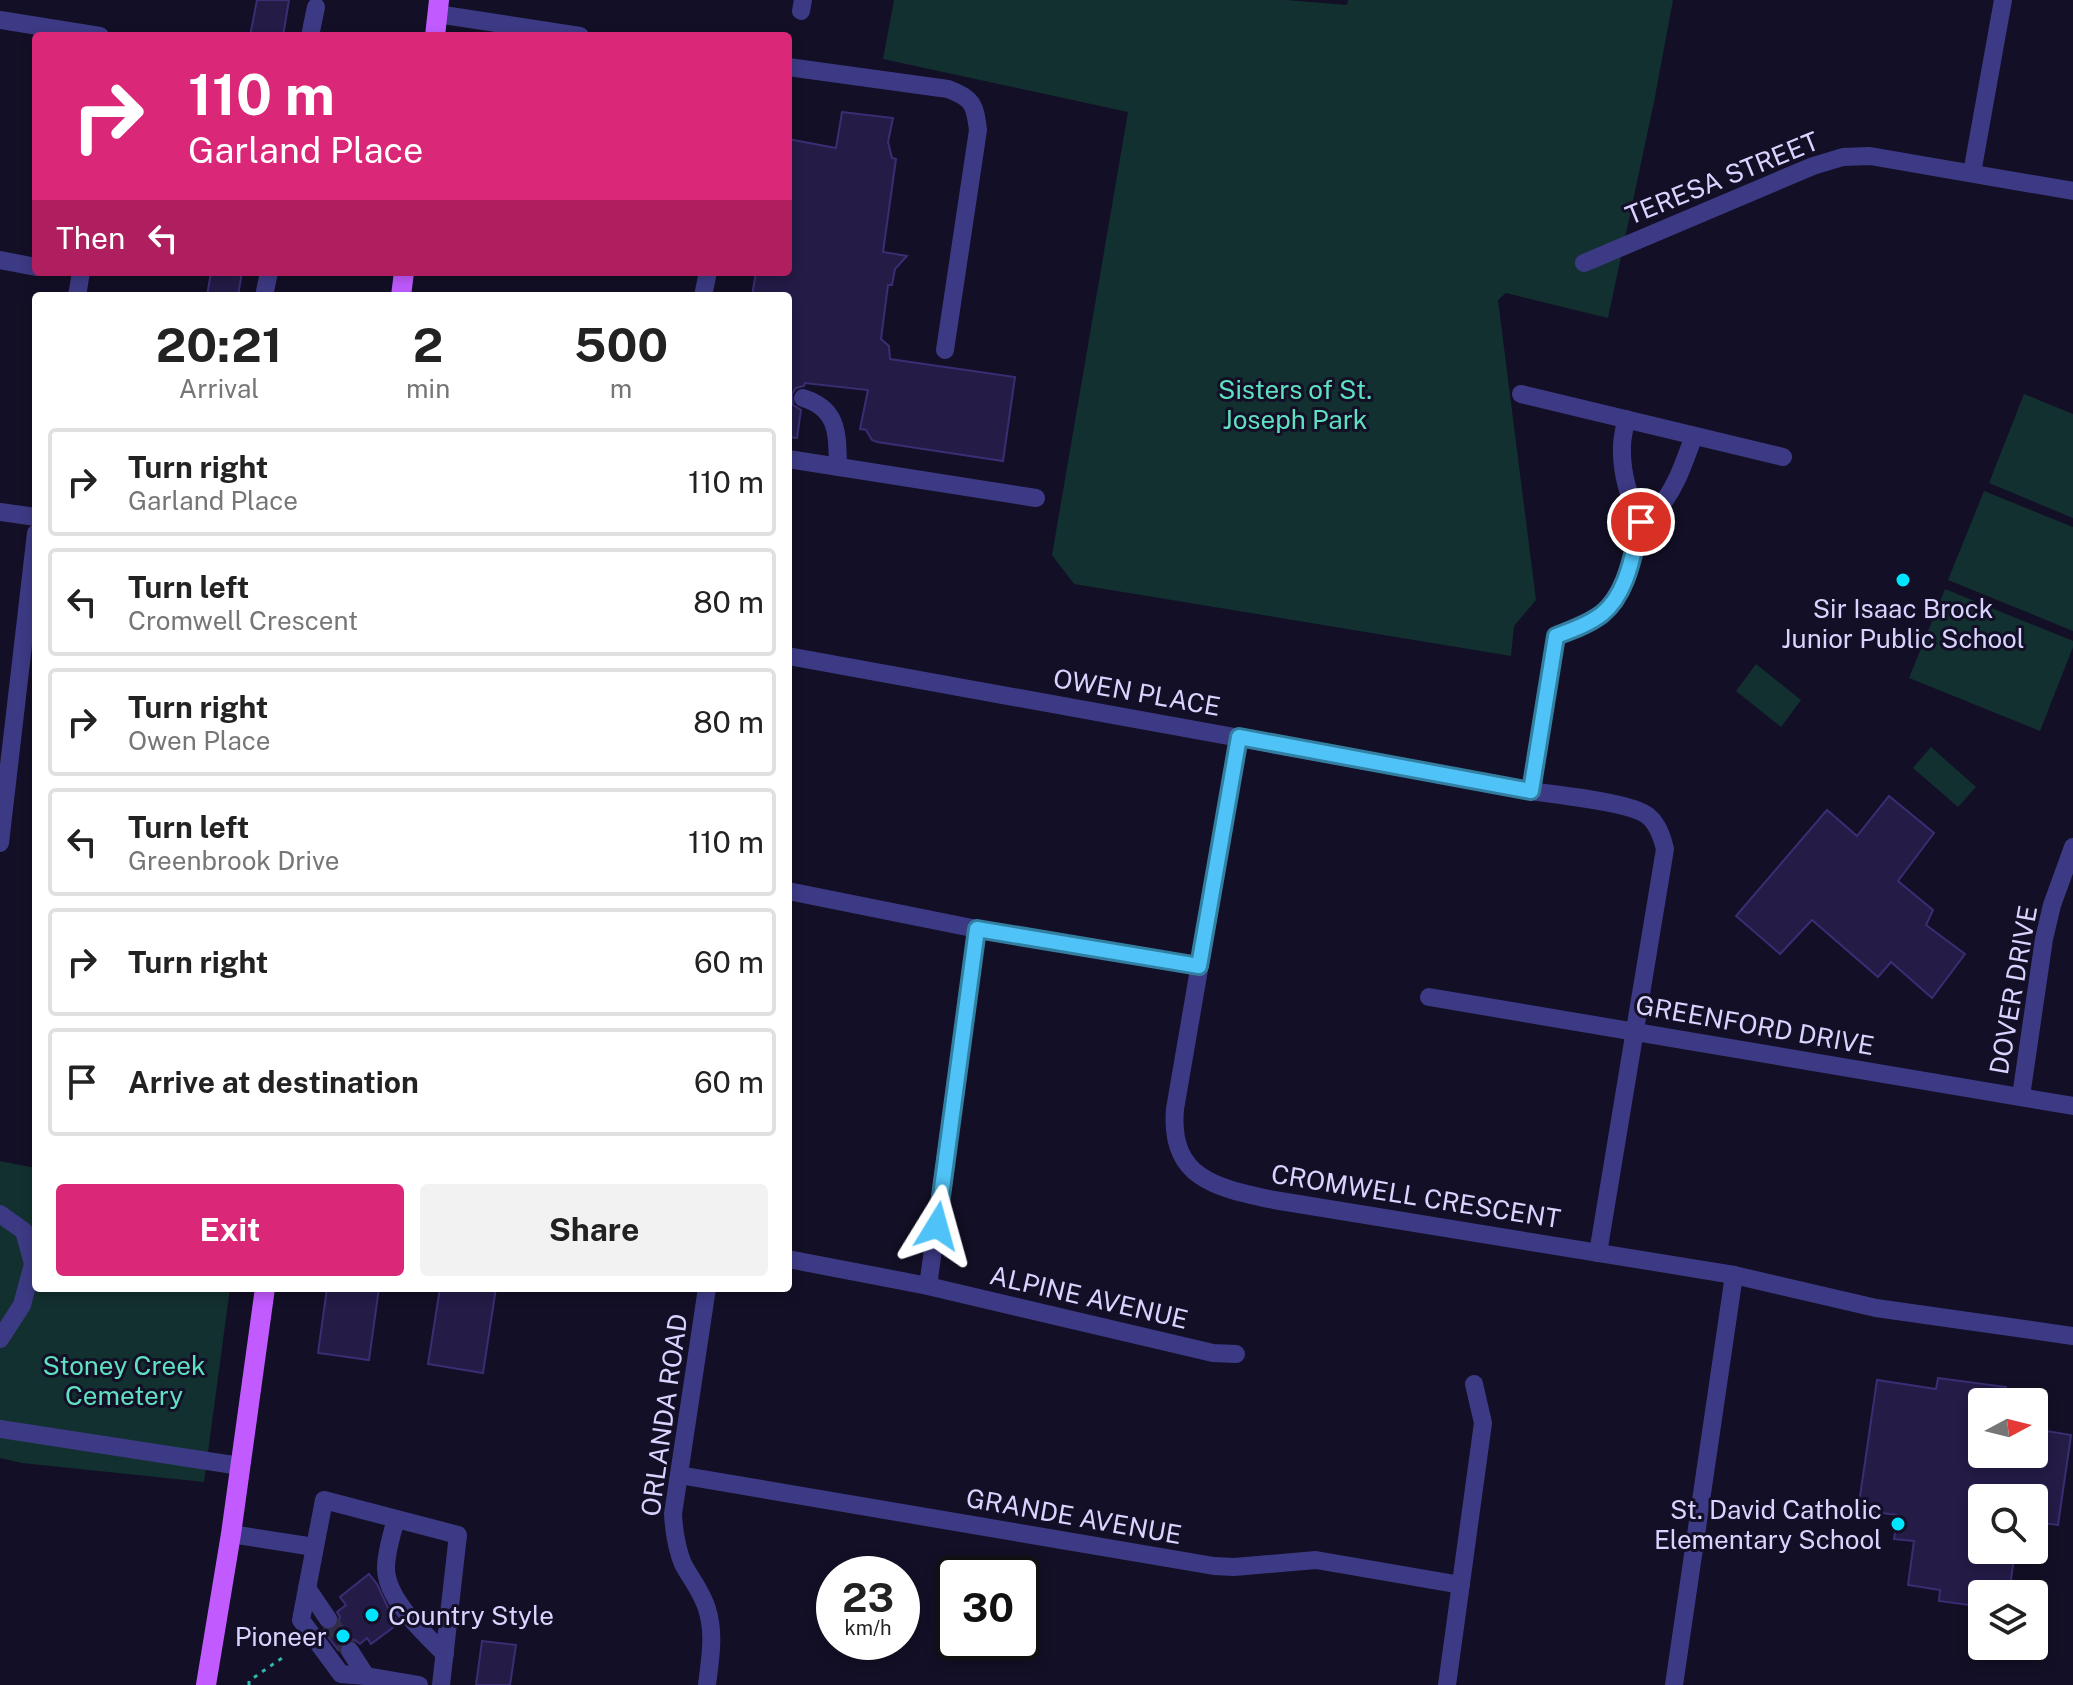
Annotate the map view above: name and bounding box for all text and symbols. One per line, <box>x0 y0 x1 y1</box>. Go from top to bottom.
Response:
text: 110 m <box>188 62 335 128</box>
icon: right <box>56 64 160 168</box>
street label: TERESA STREET <box>1621 125 1823 231</box>
text: Garland Place <box>188 129 423 171</box>
icon: left <box>141 216 185 260</box>
text: Then <box>56 220 125 256</box>
text: 20:21 <box>156 316 282 373</box>
text: 2 <box>413 316 443 373</box>
text: 500 <box>574 316 668 373</box>
text: Arrival <box>179 373 259 404</box>
text: min <box>406 373 450 404</box>
text: m <box>610 373 632 404</box>
park label: Sisters of St. Joseph Park <box>1218 374 1372 435</box>
text: Turn right <box>128 449 268 485</box>
icon: right <box>60 460 104 504</box>
text: 110 m <box>688 464 764 500</box>
text: Garland Place <box>128 485 298 516</box>
pin <box>1607 488 1675 556</box>
icon: arrive <box>1619 500 1663 544</box>
text: Turn left <box>128 569 249 605</box>
marker: Sir Isaac Brock Junior Public School <box>1894 571 1912 589</box>
icon: left <box>60 580 104 624</box>
text: 80 m <box>693 584 764 620</box>
place label: Sir Isaac Brock Junior Public School <box>1781 593 2025 654</box>
text: Cromwell Crescent <box>128 605 358 636</box>
street label: OWEN PLACE <box>1051 662 1223 722</box>
text: Turn right <box>128 689 268 725</box>
icon: right <box>60 700 104 744</box>
text: 80 m <box>693 704 764 740</box>
text: Owen Place <box>128 725 271 756</box>
text: Turn left <box>128 809 249 845</box>
icon: left <box>60 820 104 864</box>
text: 110 m <box>688 824 764 860</box>
text: Greenbrook Drive <box>128 845 339 876</box>
street label: DOVER DRIVE <box>1983 903 2043 1077</box>
icon: right <box>60 940 104 984</box>
text: Turn right <box>128 944 268 980</box>
text: 60 m <box>694 944 764 980</box>
street label: GREENFORD DRIVE <box>1633 989 1877 1061</box>
icon: arrive <box>60 1060 104 1104</box>
text: Arrive at destination <box>128 1064 419 1100</box>
text: 60 m <box>694 1064 764 1100</box>
street label: CROMWELL CRESCENT <box>1269 1158 1563 1234</box>
button: Exit <box>56 1184 404 1276</box>
button: Share <box>420 1184 768 1276</box>
position arrow <box>895 1184 979 1268</box>
street label: ALPINE AVENUE <box>987 1259 1191 1335</box>
street label: ORLANDA ROAD <box>634 1312 694 1518</box>
park label: Stoney Creek Cemetery <box>43 1350 205 1411</box>
north arrow <box>1968 1388 2048 1468</box>
map controls <box>1968 1388 2048 1660</box>
street label: GRANDE AVENUE <box>964 1482 1184 1550</box>
button: search <box>1968 1484 2048 1564</box>
place label: St. David Catholic Elementary School <box>1654 1494 1882 1555</box>
marker: St. David Catholic Elementary School <box>1889 1515 1907 1533</box>
speed limit sign: 30 <box>936 1556 1040 1660</box>
text: 23 <box>842 1574 894 1621</box>
button: layers <box>1968 1580 2048 1660</box>
place label: Country Style <box>388 1600 554 1631</box>
marker: Country Style <box>363 1606 381 1624</box>
text: km/h <box>844 1616 892 1640</box>
place label: Pioneer <box>235 1621 327 1652</box>
marker: Pioneer <box>334 1627 352 1645</box>

